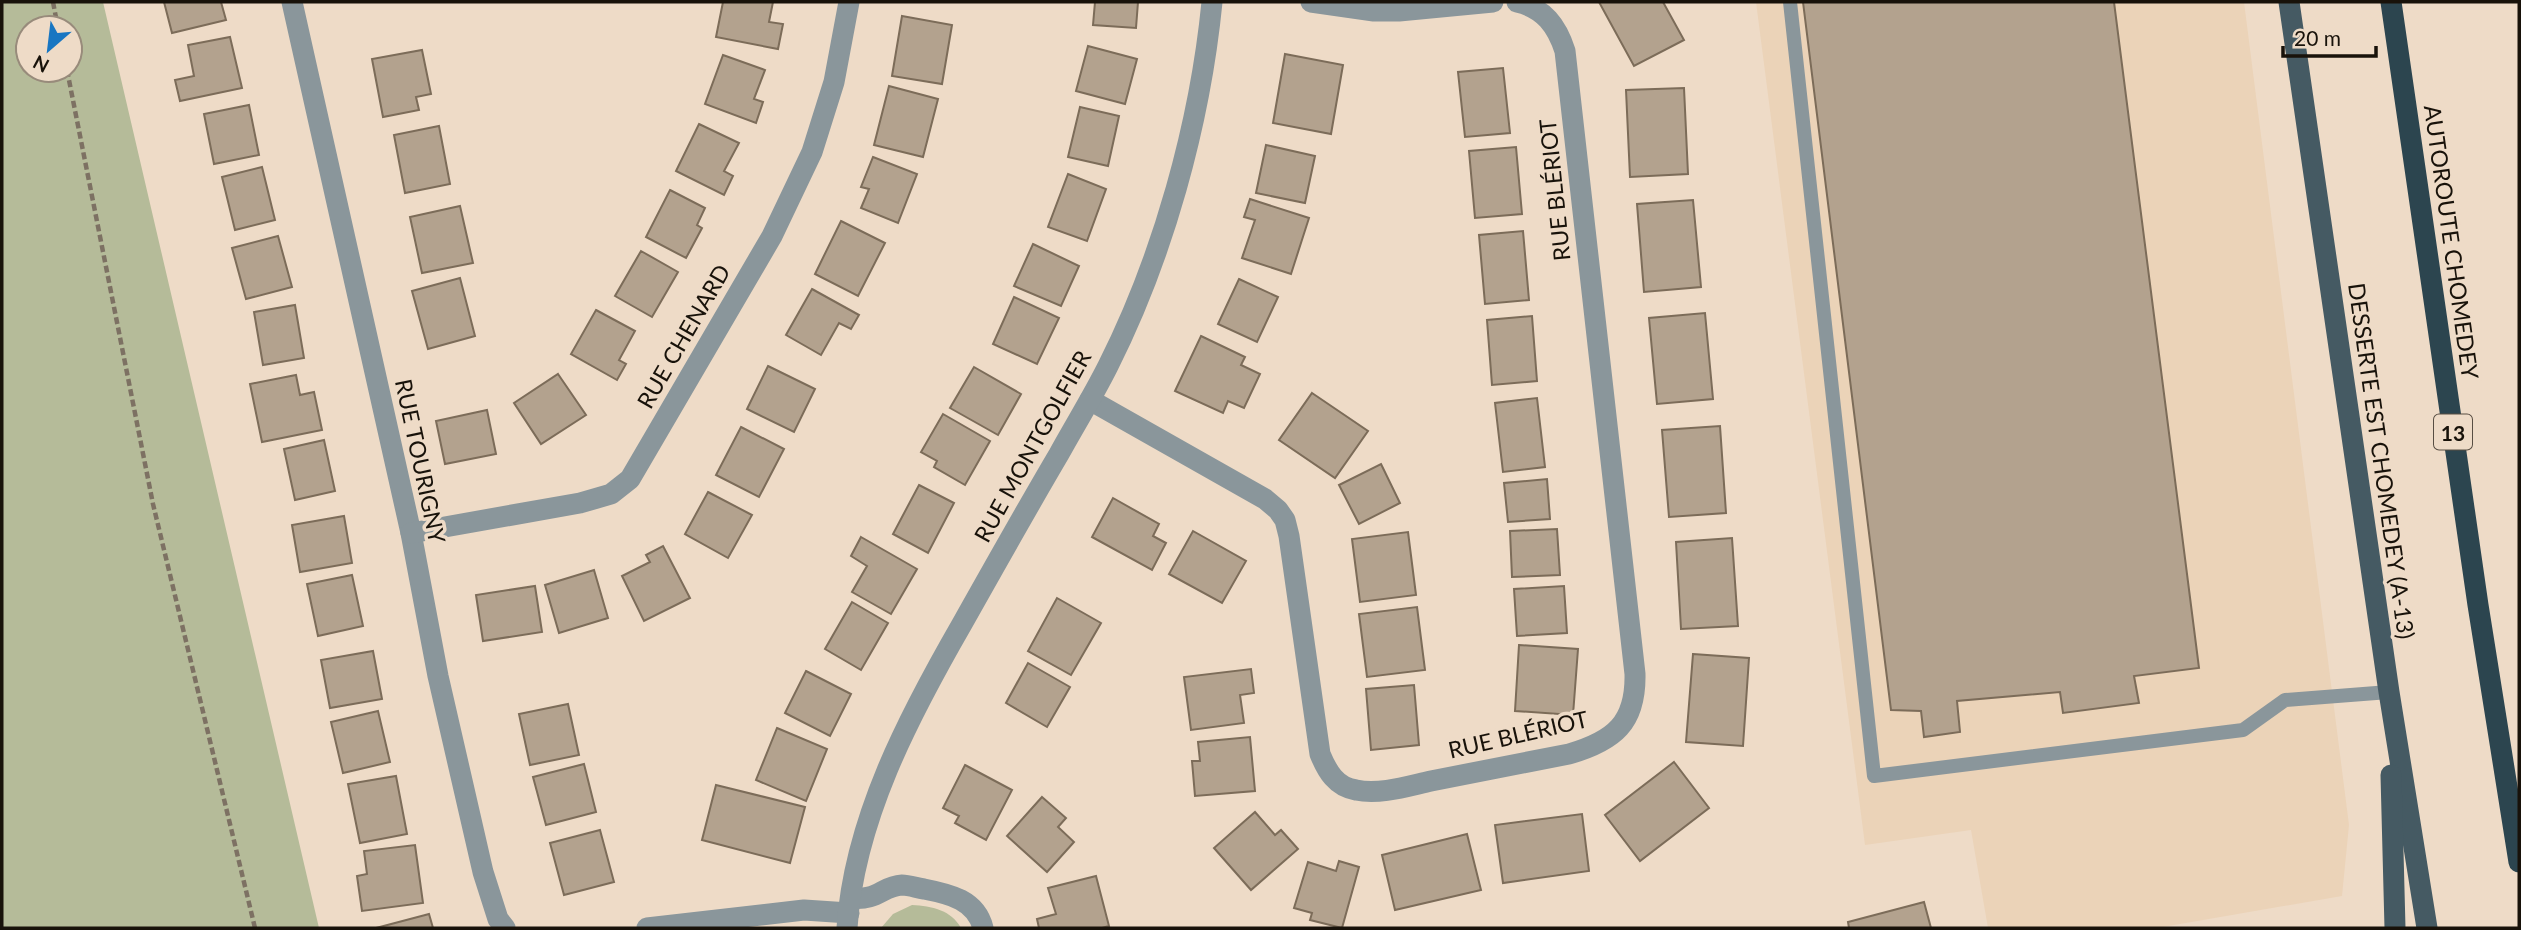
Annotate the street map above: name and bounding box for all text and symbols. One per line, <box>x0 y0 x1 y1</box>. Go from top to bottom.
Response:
north arrow <box>14 14 84 84</box>
scale bar <box>2283 14 2376 58</box>
text: 20 m <box>2294 25 2341 50</box>
text: N <box>29 51 53 78</box>
street label: AUTOROUTE CHOMEDEY <box>2419 103 2485 382</box>
street label: RUE BLÉRIOT <box>1533 117 1575 262</box>
street label: RUE CHENARD <box>630 259 736 413</box>
street label: DESSERTE EST CHOMEDEY (A-13) <box>2343 281 2421 641</box>
street label: RUE MONTGOLFIER <box>968 345 1097 547</box>
street label: RUE TOURIGNY <box>390 376 452 546</box>
road number: 13 <box>2434 414 2472 450</box>
street label: RUE BLÉRIOT <box>1445 704 1591 764</box>

